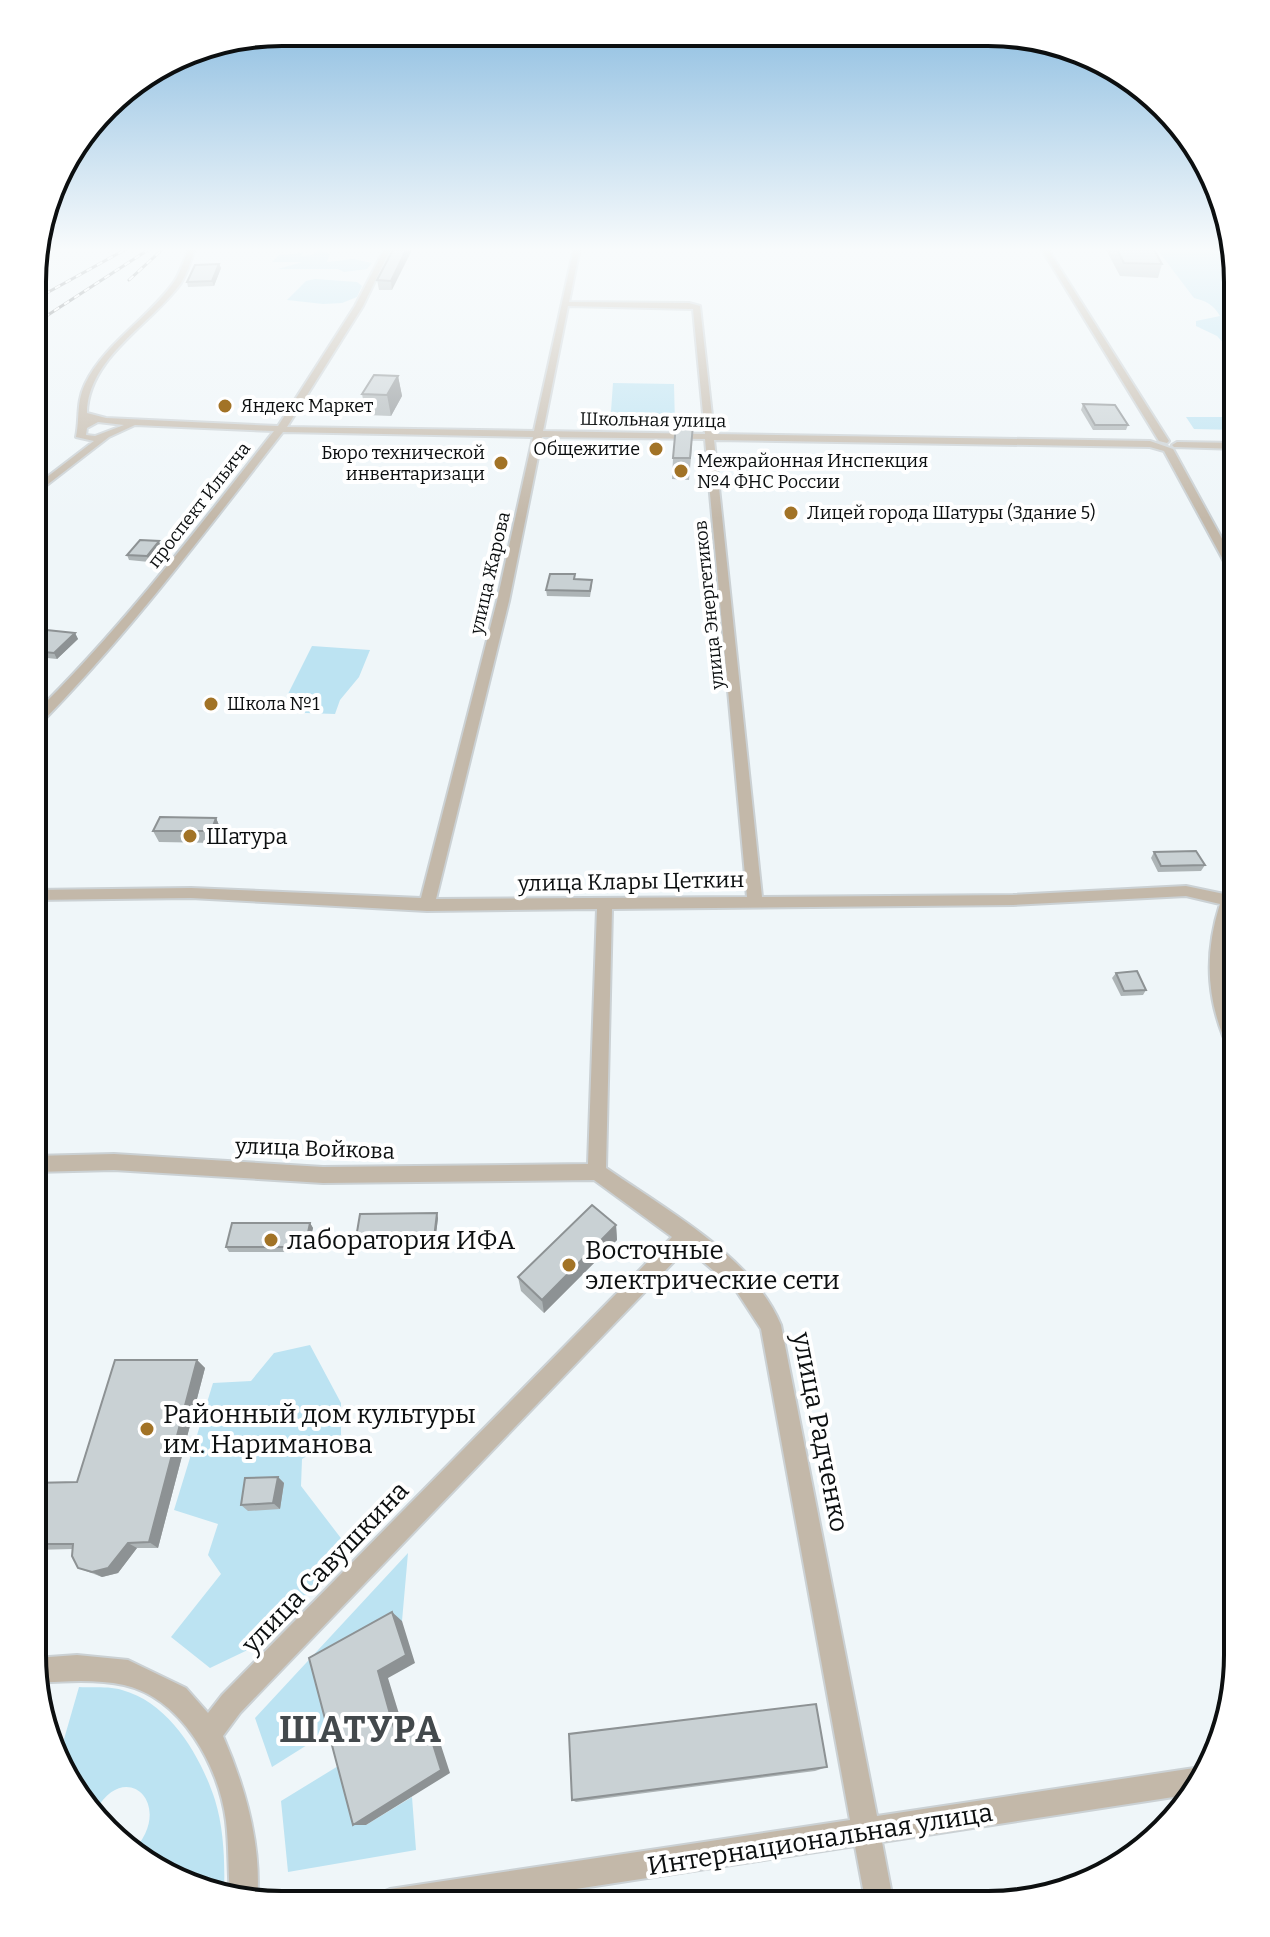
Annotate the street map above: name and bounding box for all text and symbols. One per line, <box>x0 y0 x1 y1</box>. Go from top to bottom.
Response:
place label: Яндекс Маркет <box>241 395 373 417</box>
marker: Яндекс Маркет <box>216 397 234 415</box>
street label: Школьная улица <box>580 408 727 432</box>
street label: проспект Ильича <box>143 438 255 572</box>
place label: Общежитие <box>533 438 640 460</box>
marker: Общежитие <box>647 440 665 458</box>
place label: Бюро технической инвентаризаци <box>321 442 485 485</box>
place label: Межрайонная Инспекция №4 ФНС России <box>697 450 928 493</box>
marker: Бюро технической инвентаризаци <box>492 454 510 472</box>
marker: Межрайонная Инспекция №4 ФНС России <box>672 462 690 480</box>
place label: Лицей города Шатуры (Здание 5) <box>807 502 1096 524</box>
marker: Лицей города Шатуры (Здание 5) <box>782 504 800 522</box>
street label: улица Жарова <box>465 509 515 637</box>
street label: улица Энергетиков <box>689 519 729 692</box>
place label: Школа №1 <box>227 693 320 715</box>
marker: Школа №1 <box>202 695 220 713</box>
place label: Шатура <box>206 823 288 850</box>
marker: Шатура <box>181 827 199 845</box>
street label: улица Клары Цеткин <box>517 866 744 897</box>
street label: улица Войкова <box>234 1132 395 1165</box>
place label: лаборатория ИФА <box>287 1225 516 1256</box>
marker: лаборатория ИФА <box>262 1231 280 1249</box>
place label: Восточные электрические сети <box>585 1235 840 1296</box>
marker: Восточные электрические сети <box>560 1256 578 1274</box>
street label: улица Радченко <box>786 1329 855 1534</box>
place label: Районный дом культуры им. Нариманова <box>163 1399 476 1460</box>
marker: Районный дом культуры им. Нариманова <box>138 1420 156 1438</box>
street label: улица Савушкина <box>235 1475 415 1660</box>
district label: ШАТУРА <box>279 1708 443 1752</box>
street label: Интернациональная улица <box>645 1797 995 1882</box>

